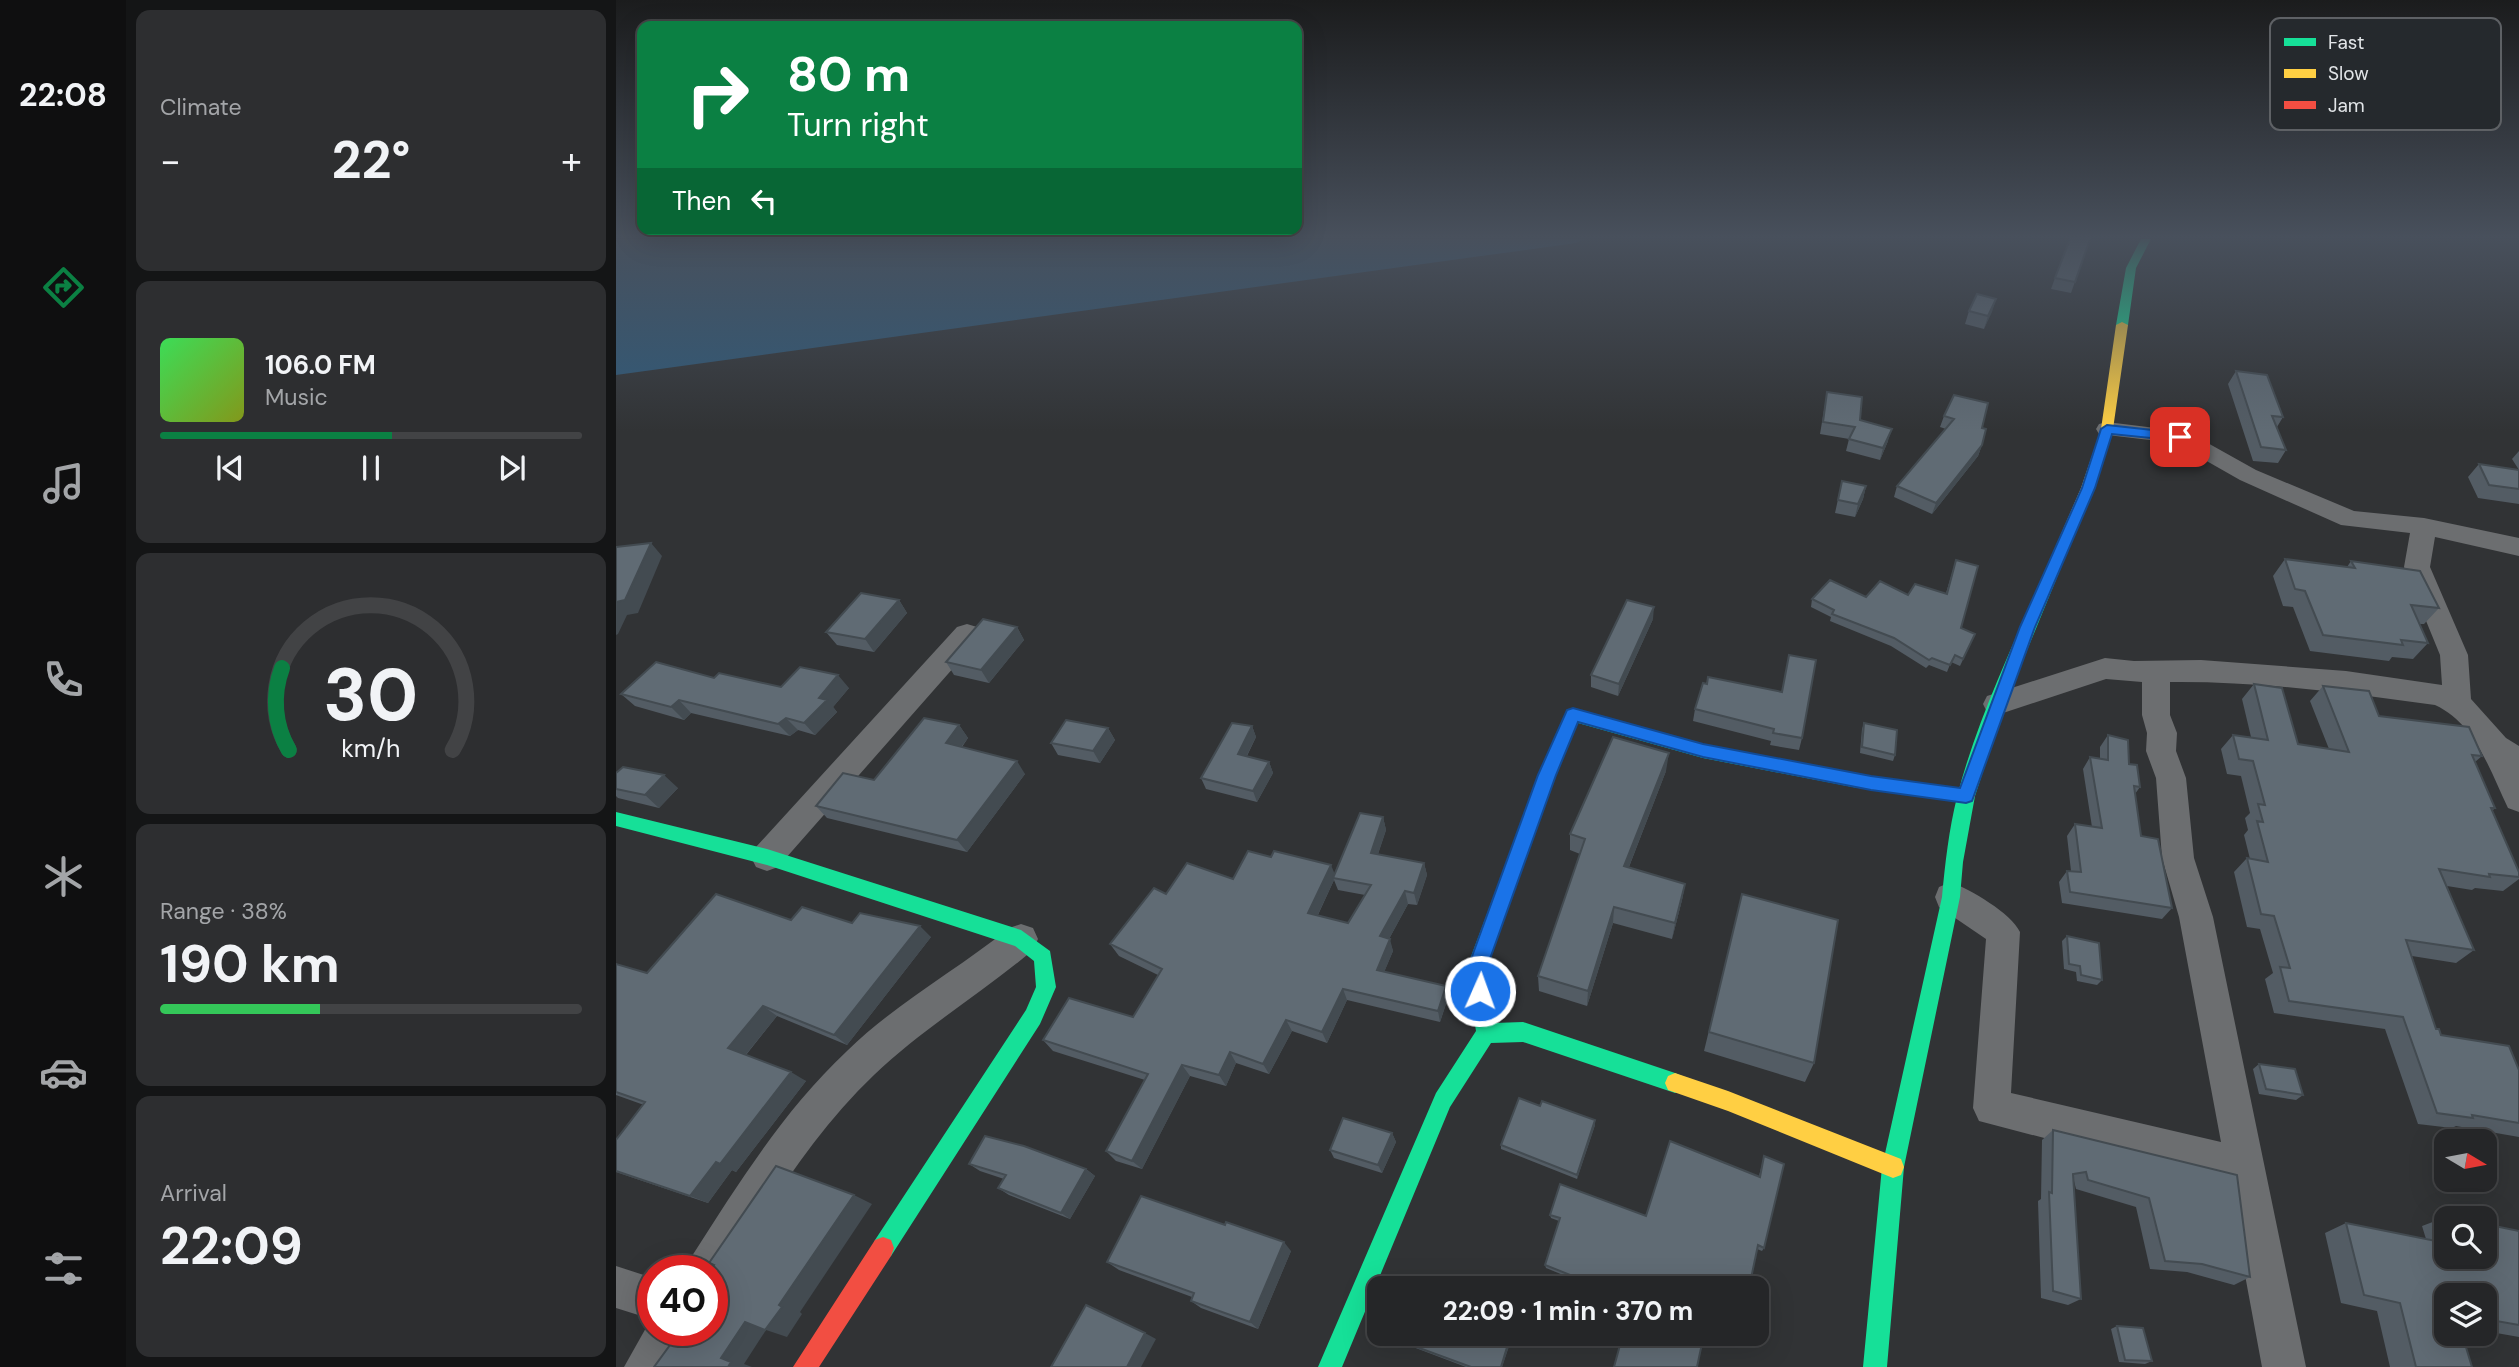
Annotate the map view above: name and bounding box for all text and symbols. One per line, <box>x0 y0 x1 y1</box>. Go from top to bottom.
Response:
legend <box>2270 18 2501 130</box>
text: Fast <box>2328 30 2364 55</box>
text: 80 m <box>787 42 910 106</box>
icon: right <box>672 49 763 140</box>
text: Slow <box>2328 61 2369 86</box>
text: 22:08 <box>19 74 107 116</box>
text: Climate <box>160 92 242 122</box>
text: Jam <box>2328 93 2365 118</box>
text: Turn right <box>787 104 929 146</box>
text: 22° <box>332 126 410 194</box>
text: − <box>160 136 181 186</box>
text: + <box>561 136 582 186</box>
icon: left <box>745 182 783 220</box>
text: Then <box>672 184 731 218</box>
icon: directions <box>39 263 88 312</box>
text: 106.0 FM <box>265 348 376 382</box>
text: Music <box>265 382 328 412</box>
pin <box>2150 407 2210 467</box>
icon: arrive <box>2161 418 2199 456</box>
icon: previous <box>211 449 249 487</box>
icon: pause <box>352 449 390 487</box>
icon: next <box>493 449 531 487</box>
icon: music <box>39 459 88 508</box>
text: 30 <box>323 648 419 743</box>
icon: phone <box>39 655 88 704</box>
text: km/h <box>341 731 401 764</box>
icon: climate <box>39 852 88 901</box>
text: Range · 38% <box>160 896 287 926</box>
text: 190 km <box>160 930 340 998</box>
position arrow <box>1443 954 1517 1028</box>
icon: car <box>39 1048 88 1097</box>
north arrow <box>2434 1129 2497 1192</box>
map controls <box>2434 1129 2497 1346</box>
text: Arrival <box>160 1178 227 1208</box>
button: search <box>2434 1206 2497 1269</box>
text: 22:09 <box>160 1212 303 1280</box>
icon: filters <box>39 1244 88 1293</box>
speed limit sign: 40 <box>637 1255 728 1346</box>
button: layers <box>2434 1283 2497 1346</box>
text: 22:09 · 1 min · 370 m <box>1443 1294 1693 1328</box>

